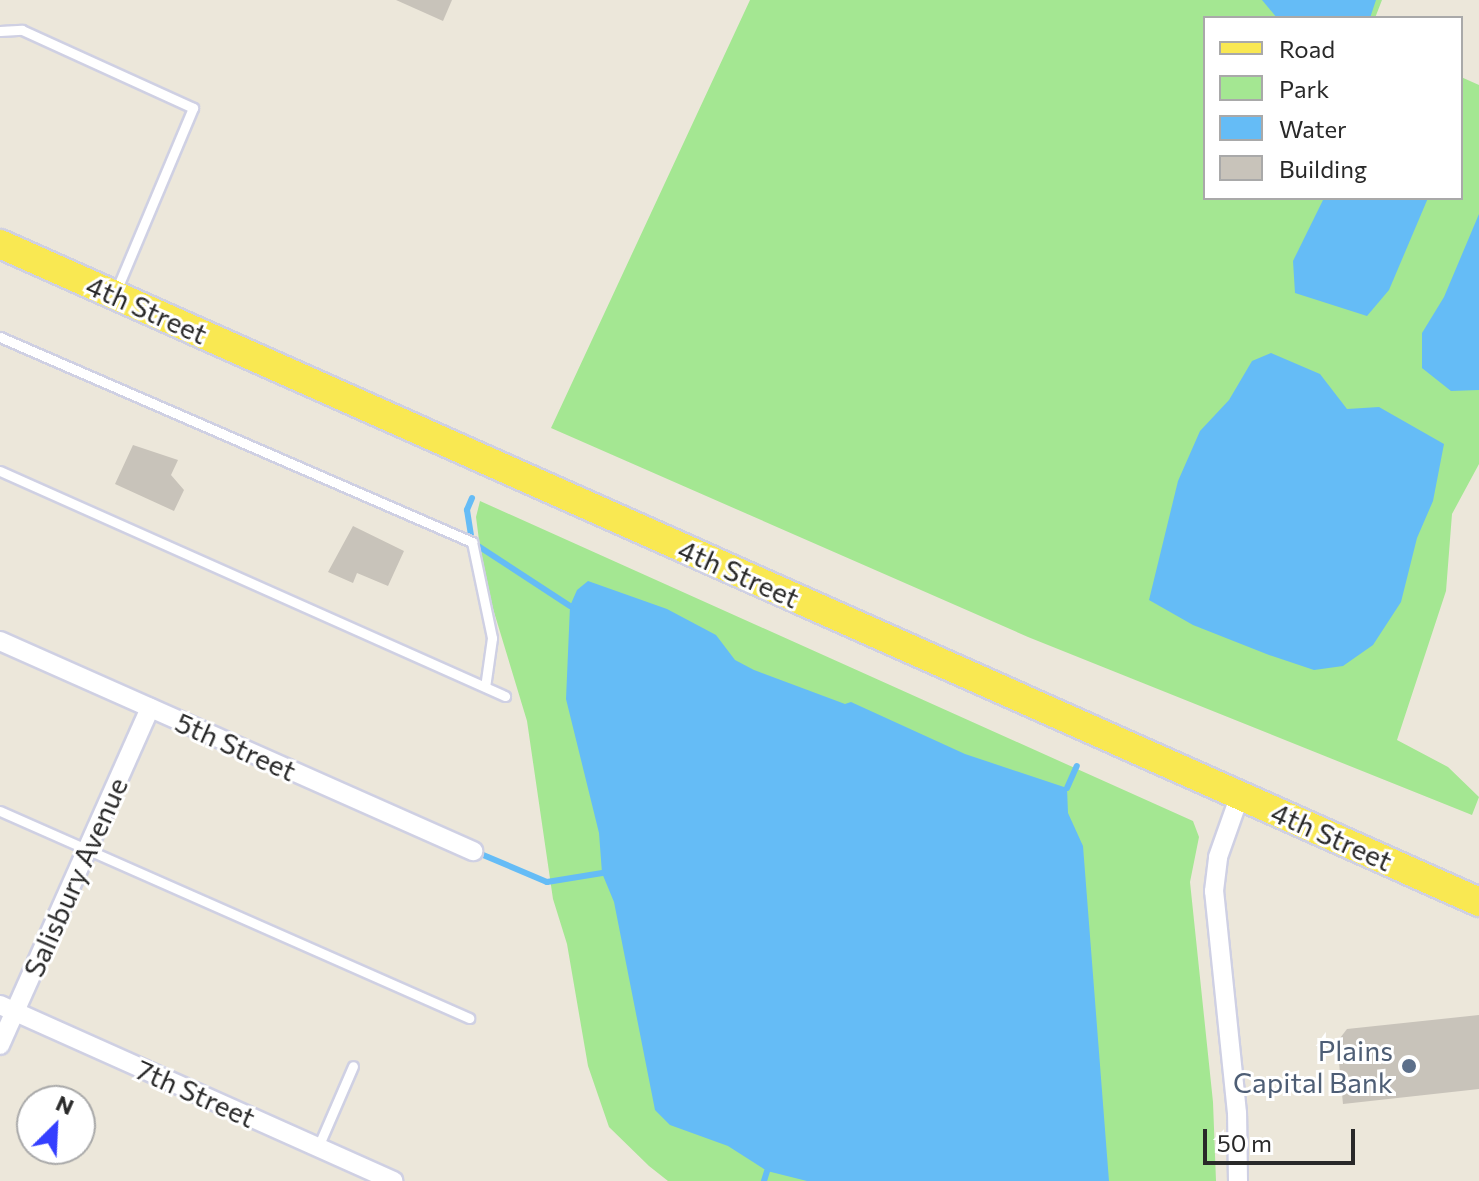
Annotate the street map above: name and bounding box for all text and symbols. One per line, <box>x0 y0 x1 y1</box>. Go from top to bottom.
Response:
legend <box>1203 16 1463 200</box>
text: Road <box>1279 34 1335 63</box>
text: Park <box>1279 74 1329 103</box>
text: Water <box>1279 114 1347 143</box>
text: Building <box>1279 154 1367 183</box>
street label: 4th Street <box>81 267 213 351</box>
street label: 4th Street <box>673 531 805 615</box>
street label: 5th Street <box>171 705 301 787</box>
street label: Salisbury Avenue <box>16 772 134 982</box>
street label: 4th Street <box>1266 794 1398 878</box>
place label: Plains Capital Bank <box>1233 1033 1393 1099</box>
street label: 7th Street <box>131 1052 261 1134</box>
marker: Plains Capital Bank <box>1400 1057 1418 1075</box>
north arrow <box>16 1085 96 1165</box>
text: N <box>52 1089 78 1120</box>
scale bar <box>1207 1113 1359 1163</box>
text: 50 m <box>1217 1128 1272 1157</box>

